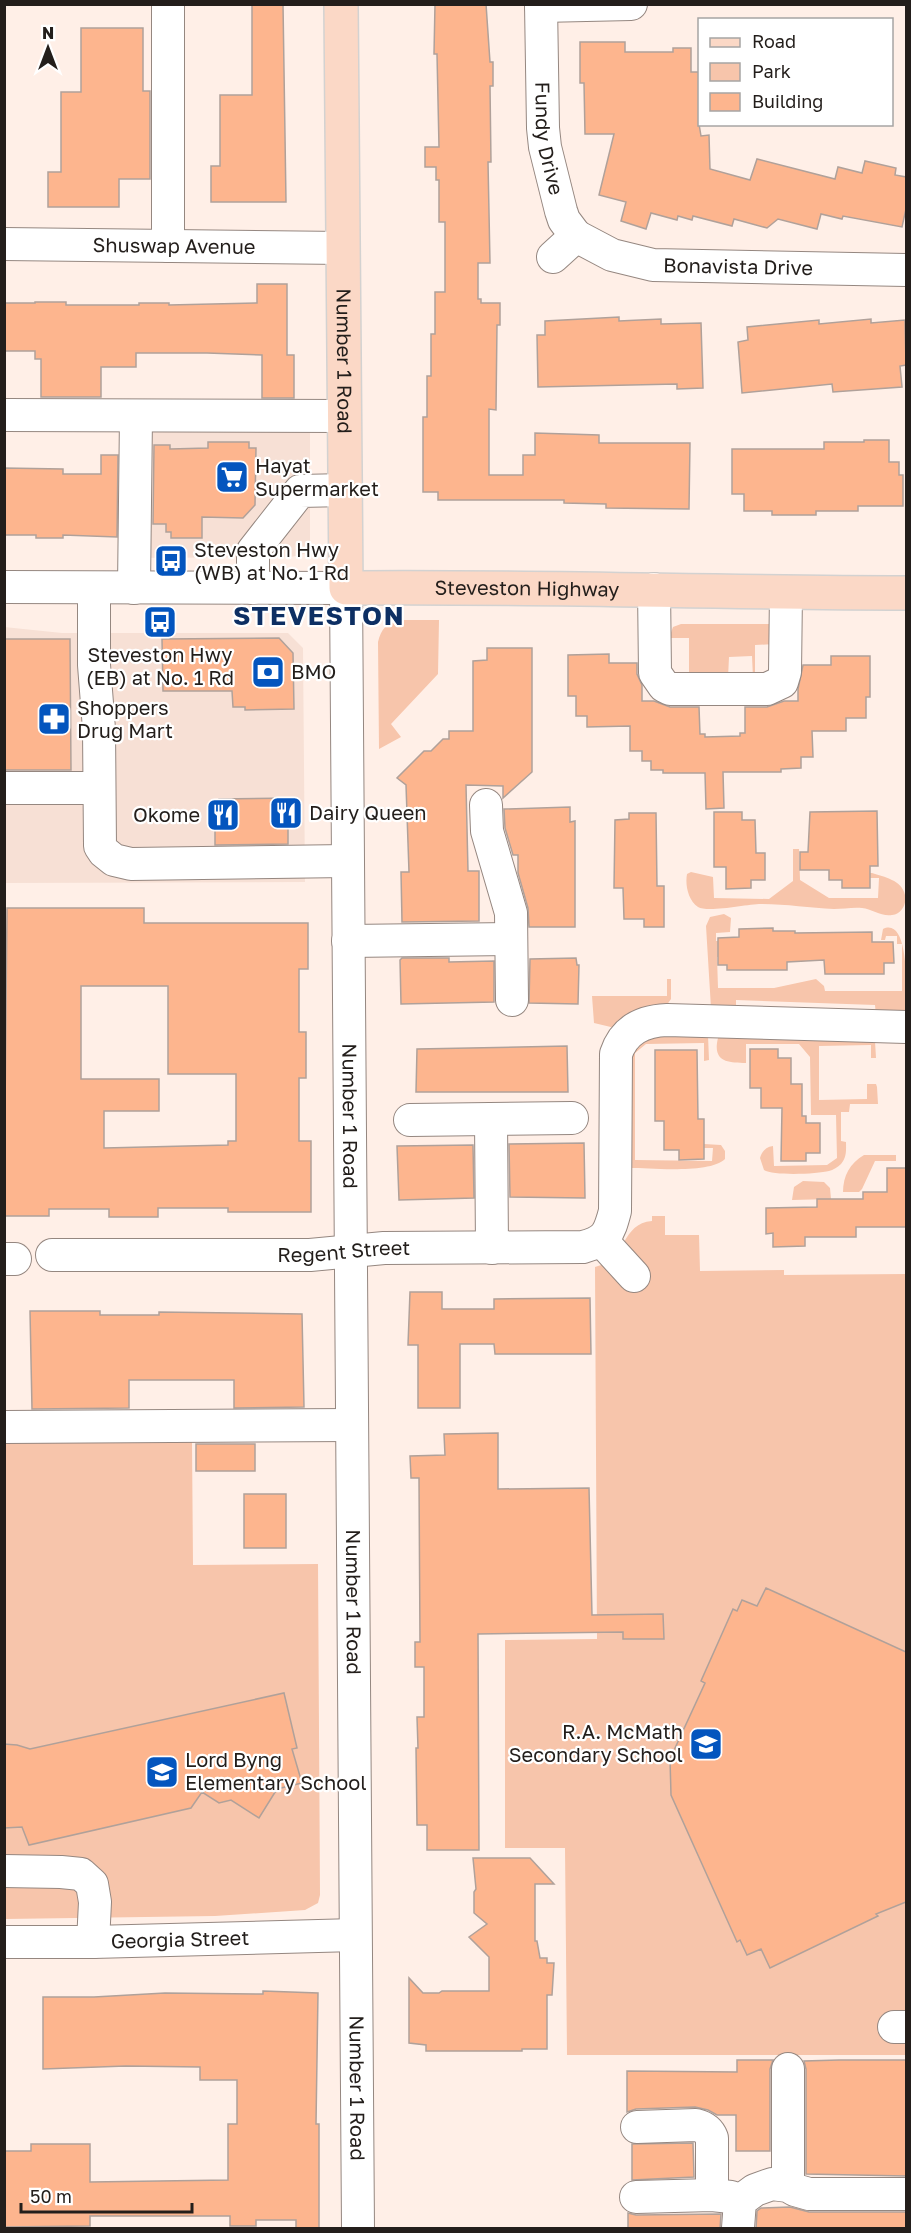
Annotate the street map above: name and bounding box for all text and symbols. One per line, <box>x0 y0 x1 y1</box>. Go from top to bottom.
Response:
north arrow <box>18 18 78 78</box>
legend <box>698 18 893 126</box>
text: N <box>42 23 54 43</box>
text: Road <box>752 30 796 52</box>
text: Park <box>752 60 791 82</box>
street label: Fundy Drive <box>531 82 570 197</box>
text: Building <box>752 90 823 112</box>
street label: Shuswap Avenue <box>92 232 256 258</box>
street label: Bonavista Drive <box>663 252 813 279</box>
street label: Number 1 Road <box>332 288 358 434</box>
place label: Hayat Supermarket <box>255 453 379 500</box>
supermarket icon: Hayat Supermarket <box>214 459 250 495</box>
place label: Steveston Hwy (WB) at No. 1 Rd <box>194 537 349 584</box>
bus stop icon: Steveston Hwy (WB) at No. 1 Rd <box>153 543 189 579</box>
street label: Steveston Highway <box>435 575 620 601</box>
district label: STEVESTON <box>233 600 405 631</box>
bus stop icon: Steveston Hwy (EB) at No. 1 Rd <box>142 604 178 640</box>
place label: Steveston Hwy (EB) at No. 1 Rd <box>86 642 234 689</box>
bank icon: BMO <box>250 654 286 690</box>
place label: BMO <box>291 659 336 683</box>
place label: Shoppers Drug Mart <box>77 695 173 742</box>
pharmacy icon: Shoppers Drug Mart <box>36 701 72 737</box>
restaurant icon: Dairy Queen <box>268 795 304 831</box>
restaurant icon: Okome <box>205 797 241 833</box>
place label: Dairy Queen <box>309 800 427 824</box>
place label: Okome <box>133 802 200 826</box>
street label: Number 1 Road <box>338 1043 363 1189</box>
street label: Regent Street <box>277 1235 410 1266</box>
street label: Number 1 Road <box>342 1529 367 1675</box>
place label: R.A. McMath Secondary School <box>509 1719 683 1766</box>
school or university icon: R.A. McMath Secondary School <box>688 1726 724 1762</box>
place label: Lord Byng Elementary School <box>185 1747 367 1794</box>
school or university icon: Lord Byng Elementary School <box>144 1754 180 1790</box>
street label: Georgia Street <box>110 1925 250 1953</box>
street label: Number 1 Road <box>345 2015 371 2161</box>
scale bar <box>21 2176 192 2214</box>
text: 50 m <box>30 2185 72 2207</box>

